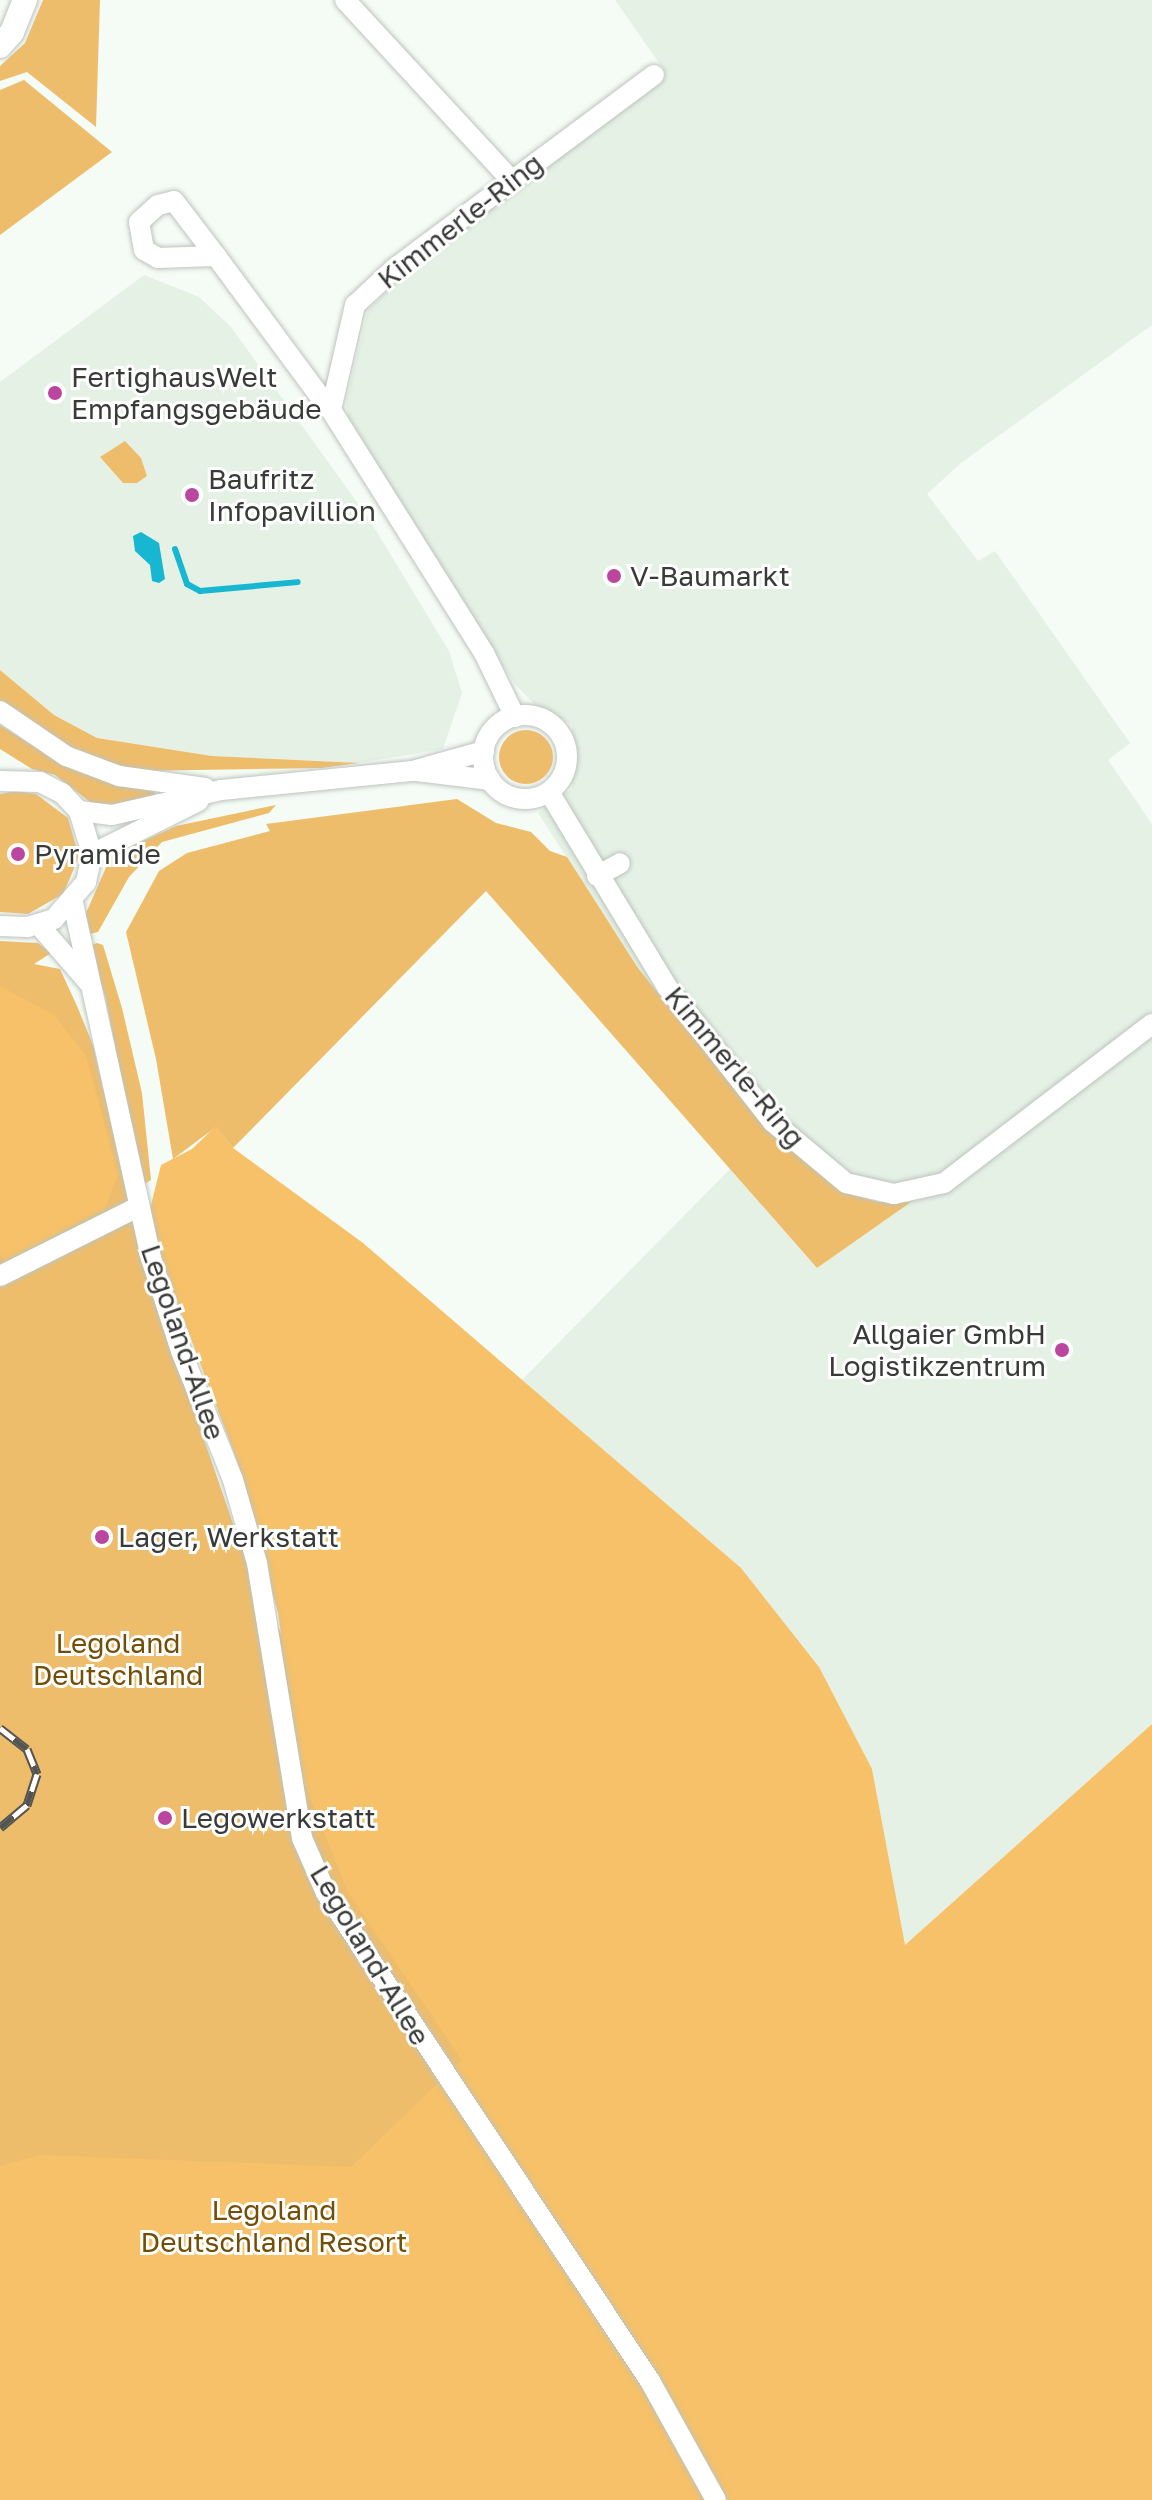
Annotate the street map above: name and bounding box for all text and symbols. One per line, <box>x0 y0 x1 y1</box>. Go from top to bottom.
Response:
street label: Kimmerle-Ring <box>371 146 549 296</box>
place label: FertighausWelt Empfangsgebäude <box>71 360 321 426</box>
marker: FertighausWelt Empfangsgebäude <box>46 384 64 402</box>
place label: Baufritz Infopavillion <box>208 462 376 528</box>
marker: Baufritz Infopavillion <box>183 486 201 504</box>
place label: V-Baumarkt <box>630 559 790 593</box>
marker: V-Baumarkt <box>605 567 623 585</box>
place label: Pyramide <box>34 837 161 871</box>
marker: Pyramide <box>9 845 27 863</box>
street label: Kimmerle-Ring <box>658 980 812 1154</box>
street label: Legoland-Allee <box>134 1240 232 1444</box>
place label: Allgaier GmbH Logistikzentrum <box>828 1317 1046 1383</box>
marker: Allgaier GmbH Logistikzentrum <box>1053 1341 1071 1359</box>
place label: Lager, Werkstatt <box>118 1520 339 1554</box>
marker: Lager, Werkstatt <box>93 1528 111 1546</box>
park label: Legoland Deutschland <box>33 1626 203 1692</box>
place label: Legowerkstatt <box>181 1801 376 1835</box>
marker: Legowerkstatt <box>156 1809 174 1827</box>
street label: Legoland-Allee <box>303 1859 437 2051</box>
park label: Legoland Deutschland Resort <box>141 2193 407 2259</box>

